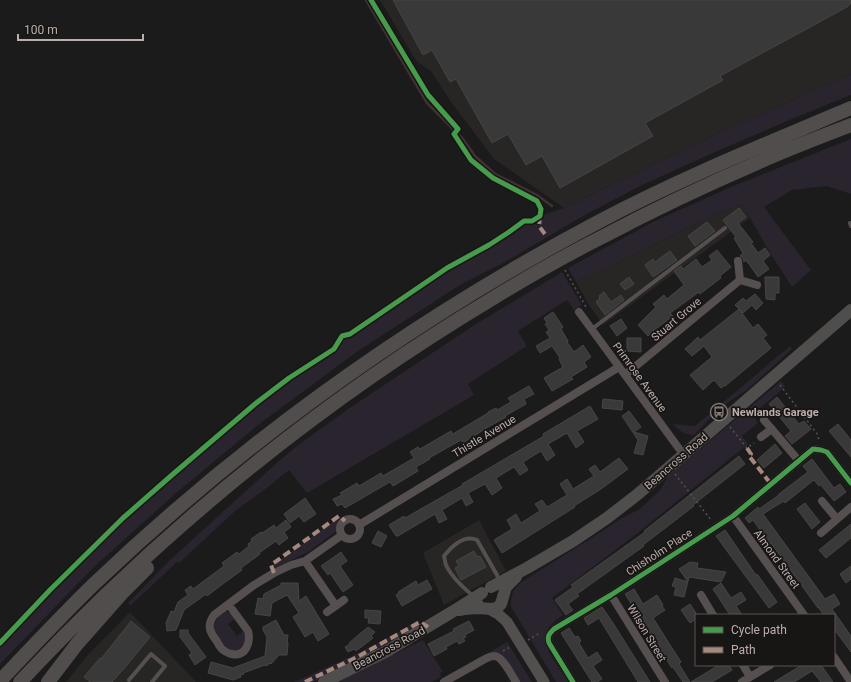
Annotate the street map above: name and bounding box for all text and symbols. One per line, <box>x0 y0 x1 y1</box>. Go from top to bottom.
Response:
scale bar <box>18 16 143 42</box>
text: 100 m <box>24 23 58 37</box>
street label: Stuart Grove <box>649 295 704 344</box>
street label: Primrose Avenue <box>610 340 669 415</box>
bus stop icon: Newlands Garage <box>709 402 729 422</box>
place label: Newlands Garage <box>732 406 819 419</box>
street label: Thistle Avenue <box>450 412 519 460</box>
street label: Beancross Road <box>642 430 711 492</box>
street label: Chisholm Place <box>624 526 695 579</box>
street label: Almond Street <box>751 527 803 592</box>
street label: Wilson Street <box>624 602 669 665</box>
legend <box>695 614 835 666</box>
text: Cycle path <box>731 623 787 637</box>
street label: Beancross Road <box>351 624 427 673</box>
text: Path <box>731 643 756 657</box>

